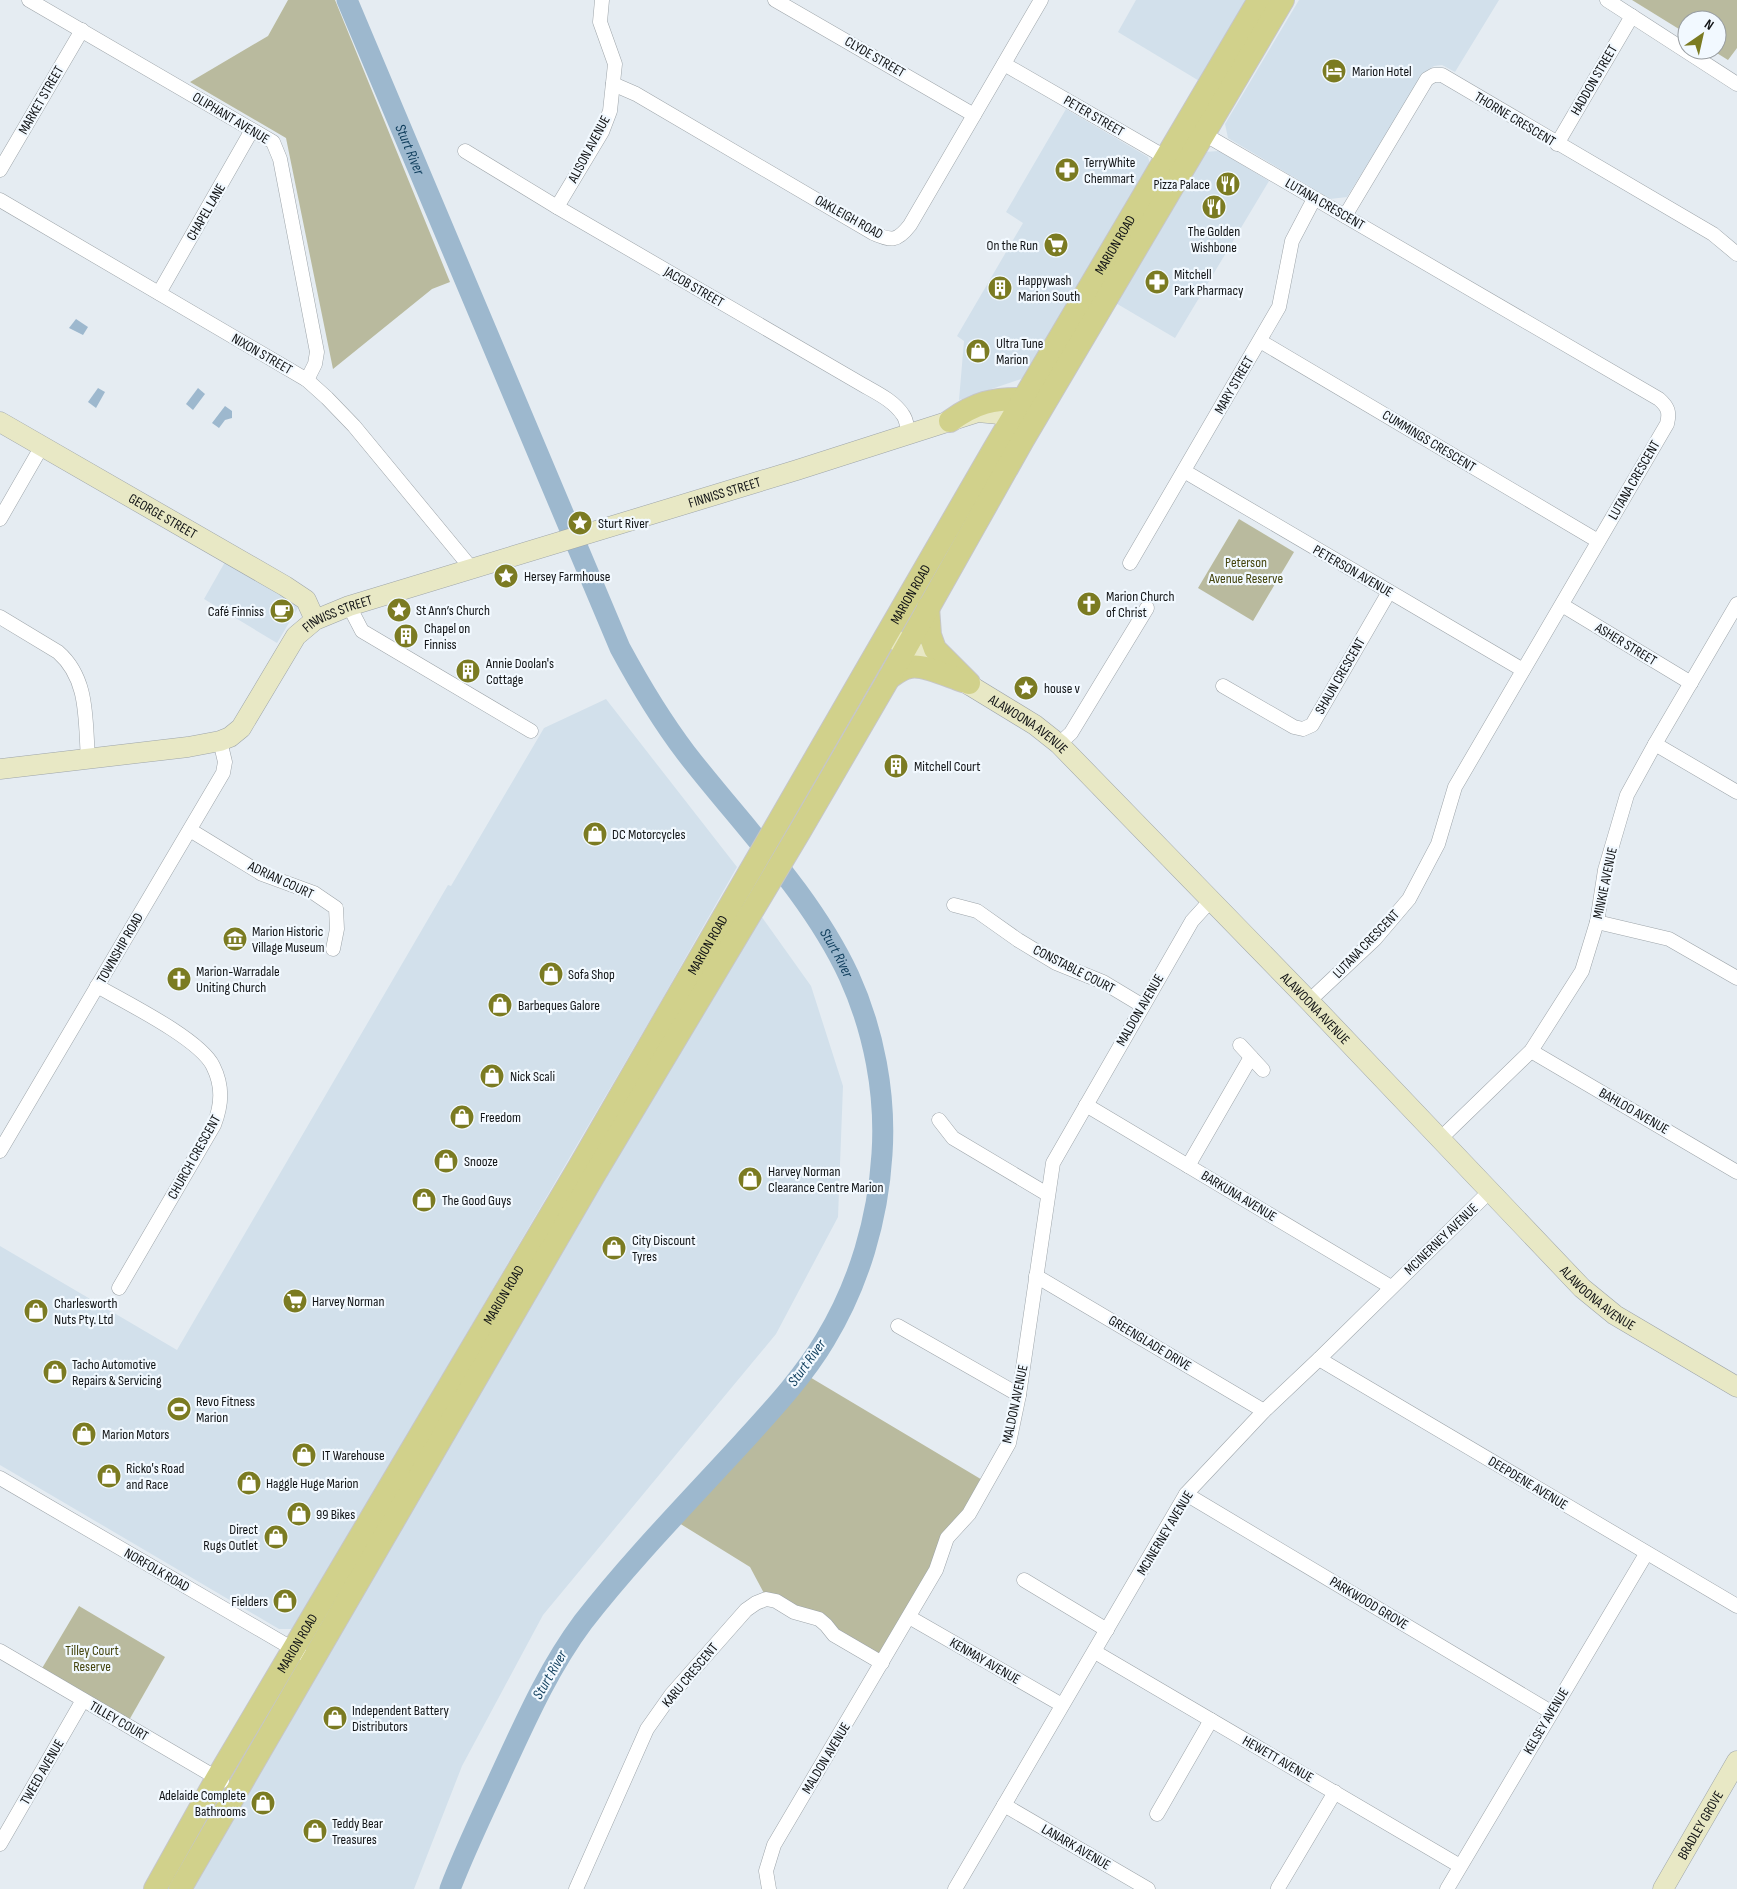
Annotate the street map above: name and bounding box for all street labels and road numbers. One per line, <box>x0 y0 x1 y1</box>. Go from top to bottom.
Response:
street label: CLYDE STREET <box>842 33 909 81</box>
street label: HADDON STREET <box>1567 42 1621 118</box>
street label: MARKET STREET <box>15 63 68 137</box>
street label: OLIPHANT AVENUE <box>190 88 273 148</box>
street label: THORNE CRESCENT <box>1471 88 1559 150</box>
street label: PETER STREET <box>1061 92 1128 140</box>
street label: ALISON AVENUE <box>564 112 614 186</box>
street label: LUTANA CRESCENT <box>1282 174 1368 234</box>
street label: CHAPEL LANE <box>183 180 229 244</box>
street label: OAKLEIGH ROAD <box>812 191 886 243</box>
street label: MARION ROAD <box>1091 212 1139 277</box>
street label: JACOB STREET <box>660 263 727 311</box>
street label: NIXON STREET <box>229 330 296 378</box>
street label: MARY STREET <box>1211 353 1257 417</box>
street label: CUMMINGS CRESCENT <box>1379 406 1479 476</box>
street label: LUTANA CRESCENT <box>1604 437 1664 523</box>
street label: FINNISS STREET <box>686 473 763 511</box>
street label: GEORGE STREET <box>126 489 200 542</box>
street label: PETERSON AVENUE <box>1310 541 1396 601</box>
street label: MARION ROAD <box>886 561 934 627</box>
street label: FINNISS STREET <box>299 591 375 636</box>
street label: ASHER STREET <box>1591 618 1660 669</box>
street label: SHAUN CRESCENT <box>1311 634 1369 717</box>
street label: ALAWOONA AVENUE <box>985 690 1072 757</box>
street label: MINKIE AVENUE <box>1589 845 1621 920</box>
street label: ADRIAN COURT <box>245 857 317 903</box>
street label: LUTANA CRESCENT <box>1329 906 1403 982</box>
street label: TOWNSHIP ROAD <box>93 910 147 986</box>
street label: MARION ROAD <box>684 912 731 978</box>
street label: CONSTABLE COURT <box>1030 941 1118 997</box>
street label: ALAWOONA AVENUE <box>1277 968 1354 1048</box>
street label: MALDON AVENUE <box>1113 971 1168 1049</box>
street label: BAHLOO AVENUE <box>1596 1084 1672 1138</box>
street label: CHURCH CRESCENT <box>164 1112 224 1202</box>
street label: BARKUNA AVENUE <box>1198 1167 1280 1225</box>
street label: MCINERNEY AVENUE <box>1401 1199 1482 1278</box>
street label: ALAWOONA AVENUE <box>1556 1261 1639 1334</box>
street label: MARION ROAD <box>479 1262 528 1327</box>
street label: GREENGLADE DRIVE <box>1105 1312 1195 1375</box>
street label: MALDON AVENUE <box>998 1363 1032 1445</box>
street label: DEEPDENE AVENUE <box>1485 1453 1571 1513</box>
street label: MCINERNEY AVENUE <box>1133 1487 1197 1578</box>
street label: NORFOLK ROAD <box>121 1544 193 1596</box>
street label: PARKWOOD GROVE <box>1327 1573 1412 1633</box>
street label: MARION ROAD <box>273 1610 321 1676</box>
street label: KENMAY AVENUE <box>947 1634 1023 1688</box>
street label: KARU CRESCENT <box>658 1639 722 1710</box>
street label: KELSEY AVENUE <box>1520 1684 1573 1757</box>
street label: TILLEY COURT <box>87 1697 152 1745</box>
street label: MALDON AVENUE <box>798 1719 854 1797</box>
street label: HEWETT AVENUE <box>1240 1732 1317 1786</box>
street label: TWEED AVENUE <box>16 1736 68 1808</box>
street label: BRADLEY GROVE <box>1673 1787 1727 1862</box>
street label: LANARK AVENUE <box>1038 1820 1114 1874</box>

